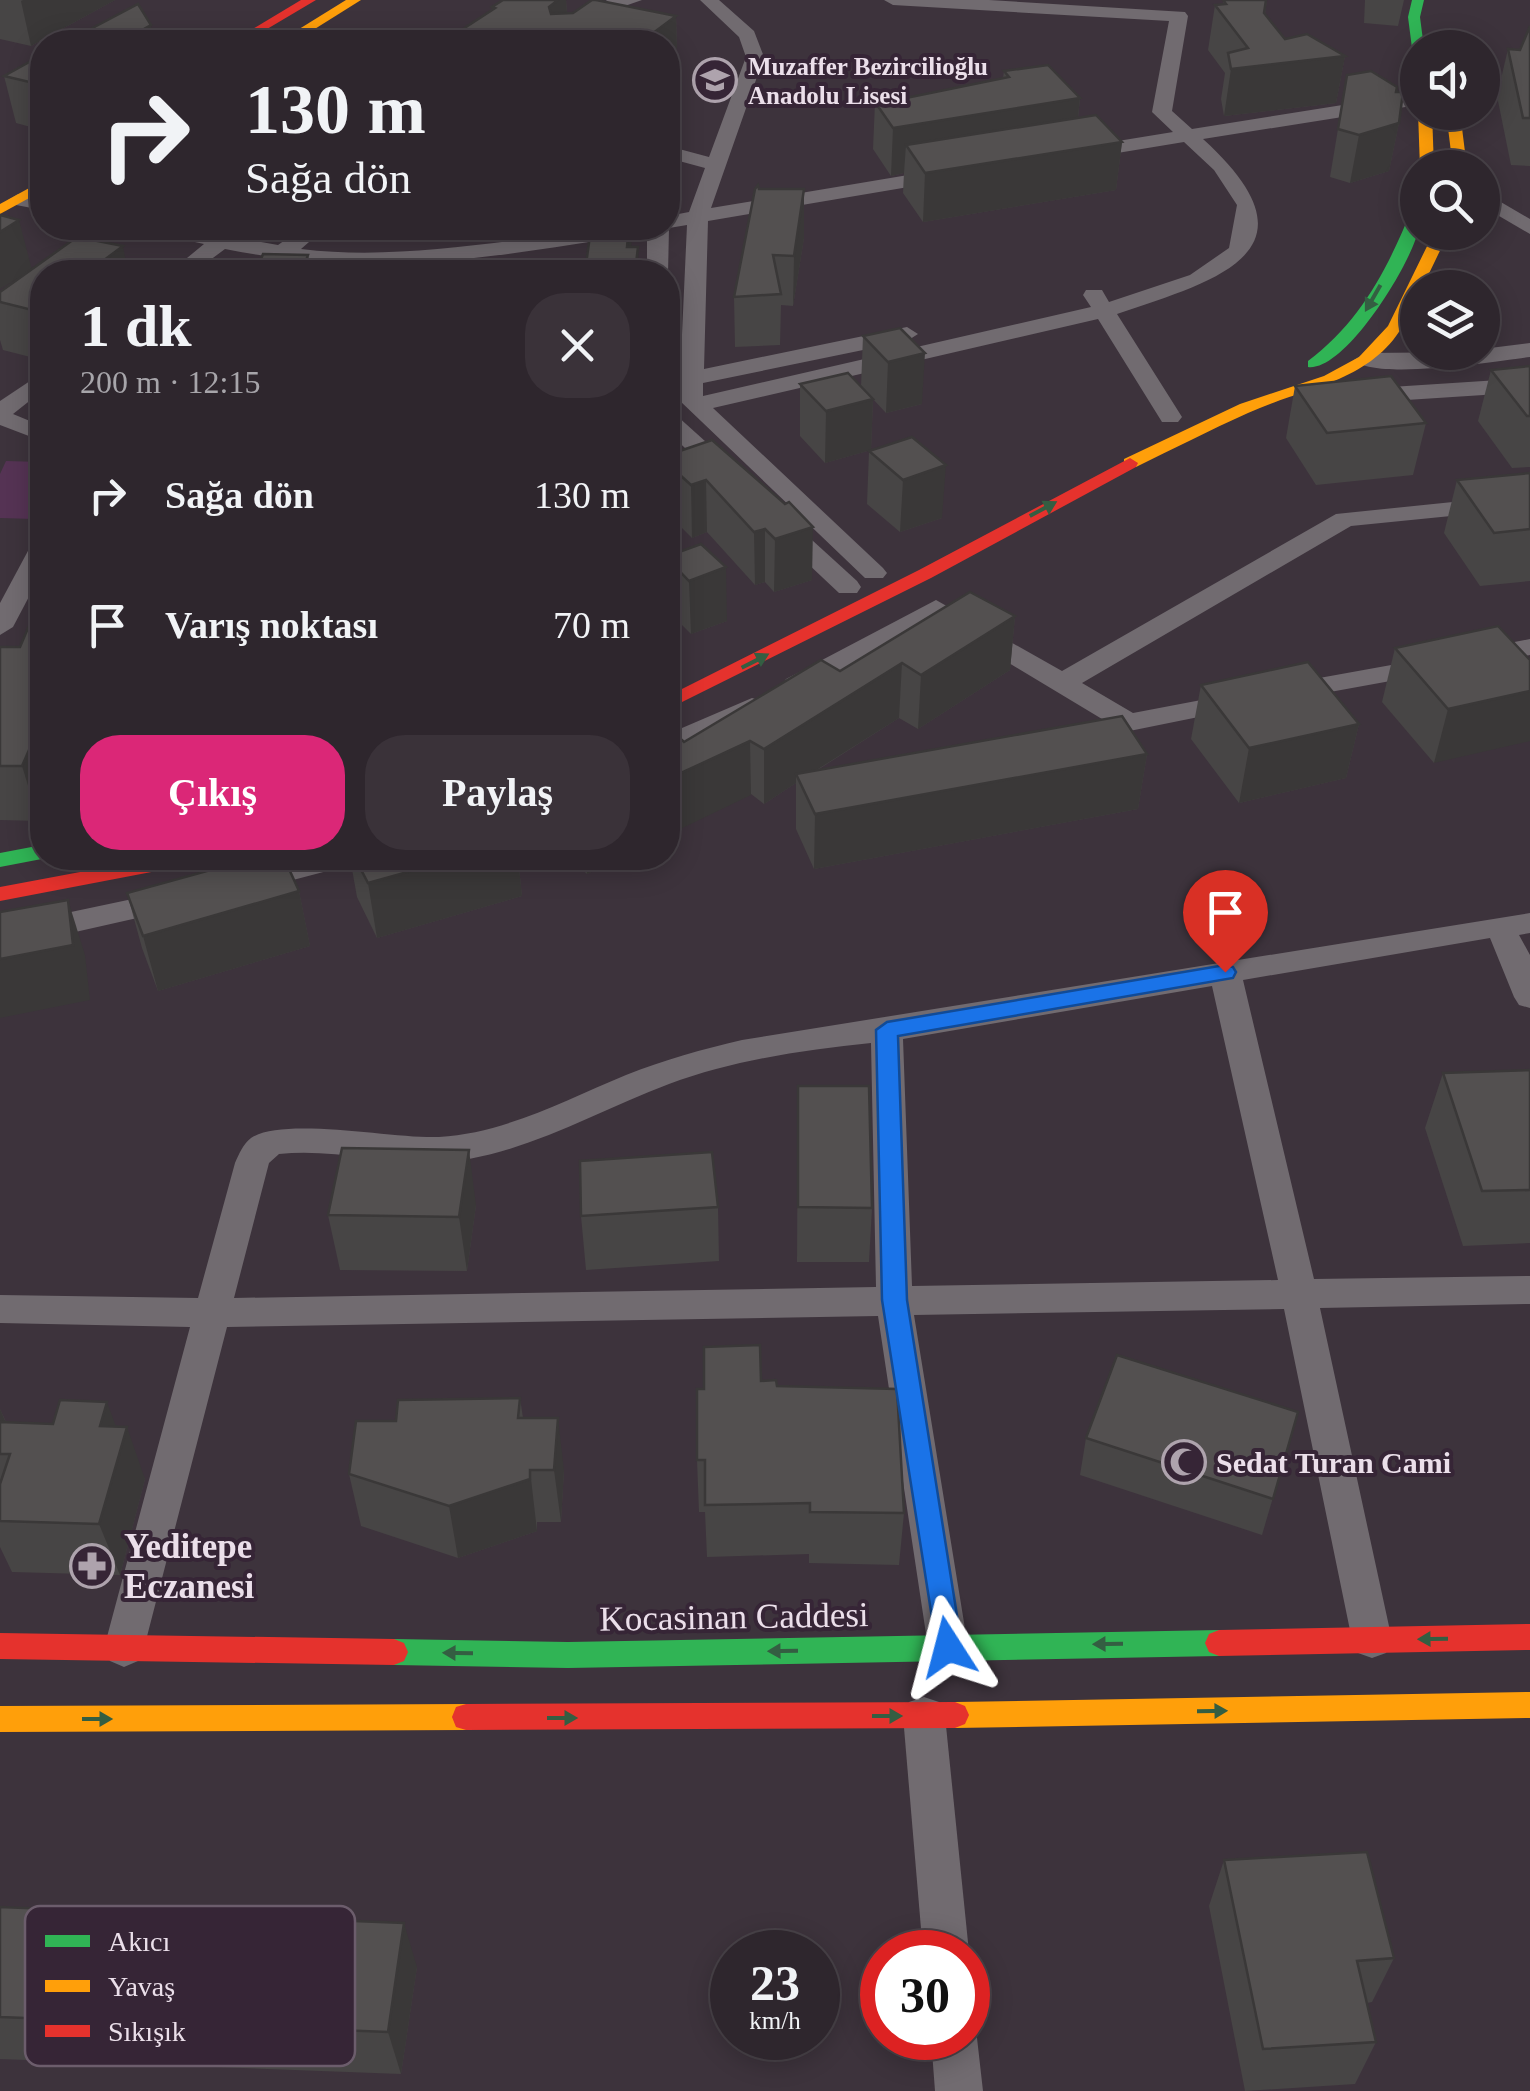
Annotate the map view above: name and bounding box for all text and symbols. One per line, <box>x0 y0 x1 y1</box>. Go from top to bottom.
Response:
map controls <box>1400 30 1500 370</box>
button: sound <box>1400 30 1500 130</box>
place label: Muzaffer Bezircilioğlu Anadolu Lisesi <box>748 53 988 109</box>
school or university icon: Muzaffer Bezircilioğlu Anadolu Lisesi <box>692 57 738 103</box>
icon: right <box>80 70 210 200</box>
text: 130 m <box>245 71 426 148</box>
button: search <box>1400 150 1500 250</box>
text: Sağa dön <box>245 153 411 203</box>
button: layers <box>1400 270 1500 370</box>
one-way arrow <box>1365 284 1383 312</box>
text: 1 dk <box>80 293 192 359</box>
button: close <box>525 293 630 398</box>
text: 200 m · 12:15 <box>80 364 260 400</box>
icon: right <box>80 468 135 523</box>
text: Sağa dön <box>165 474 314 516</box>
text: 130 m <box>534 474 630 516</box>
one-way arrow <box>1028 500 1057 517</box>
icon: arrive <box>80 598 135 653</box>
text: Varış noktası <box>165 604 378 646</box>
text: 70 m <box>553 604 630 646</box>
one-way arrow <box>741 653 770 670</box>
button: Çıkış <box>80 735 345 850</box>
button: Paylaş <box>365 735 630 850</box>
pin <box>1183 870 1268 973</box>
icon: arrive <box>1198 885 1253 940</box>
mosque icon: Sedat Turan Cami <box>1161 1439 1207 1485</box>
place label: Sedat Turan Cami <box>1216 1446 1451 1479</box>
place label: Yeditepe Eczanesi <box>124 1527 255 1606</box>
pharmacy icon: Yeditepe Eczanesi <box>69 1543 115 1589</box>
street label: Kocasinan Caddesi <box>599 1595 869 1639</box>
position arrow <box>896 1595 1000 1699</box>
one-way arrow <box>1416 1631 1448 1647</box>
one-way arrow <box>1091 1636 1123 1652</box>
one-way arrow <box>766 1643 798 1659</box>
one-way arrow <box>441 1645 473 1661</box>
one-way arrow <box>1197 1703 1229 1719</box>
one-way arrow <box>872 1708 904 1724</box>
one-way arrow <box>547 1710 579 1726</box>
one-way arrow <box>82 1711 114 1727</box>
legend <box>25 1906 355 2066</box>
text: Akıcı <box>108 1926 170 1957</box>
speed limit sign: 30 <box>860 1930 990 2060</box>
text: 23 <box>750 1955 800 2011</box>
text: Yavaş <box>108 1971 175 2002</box>
text: km/h <box>749 2007 801 2034</box>
text: Sıkışık <box>108 2016 186 2047</box>

